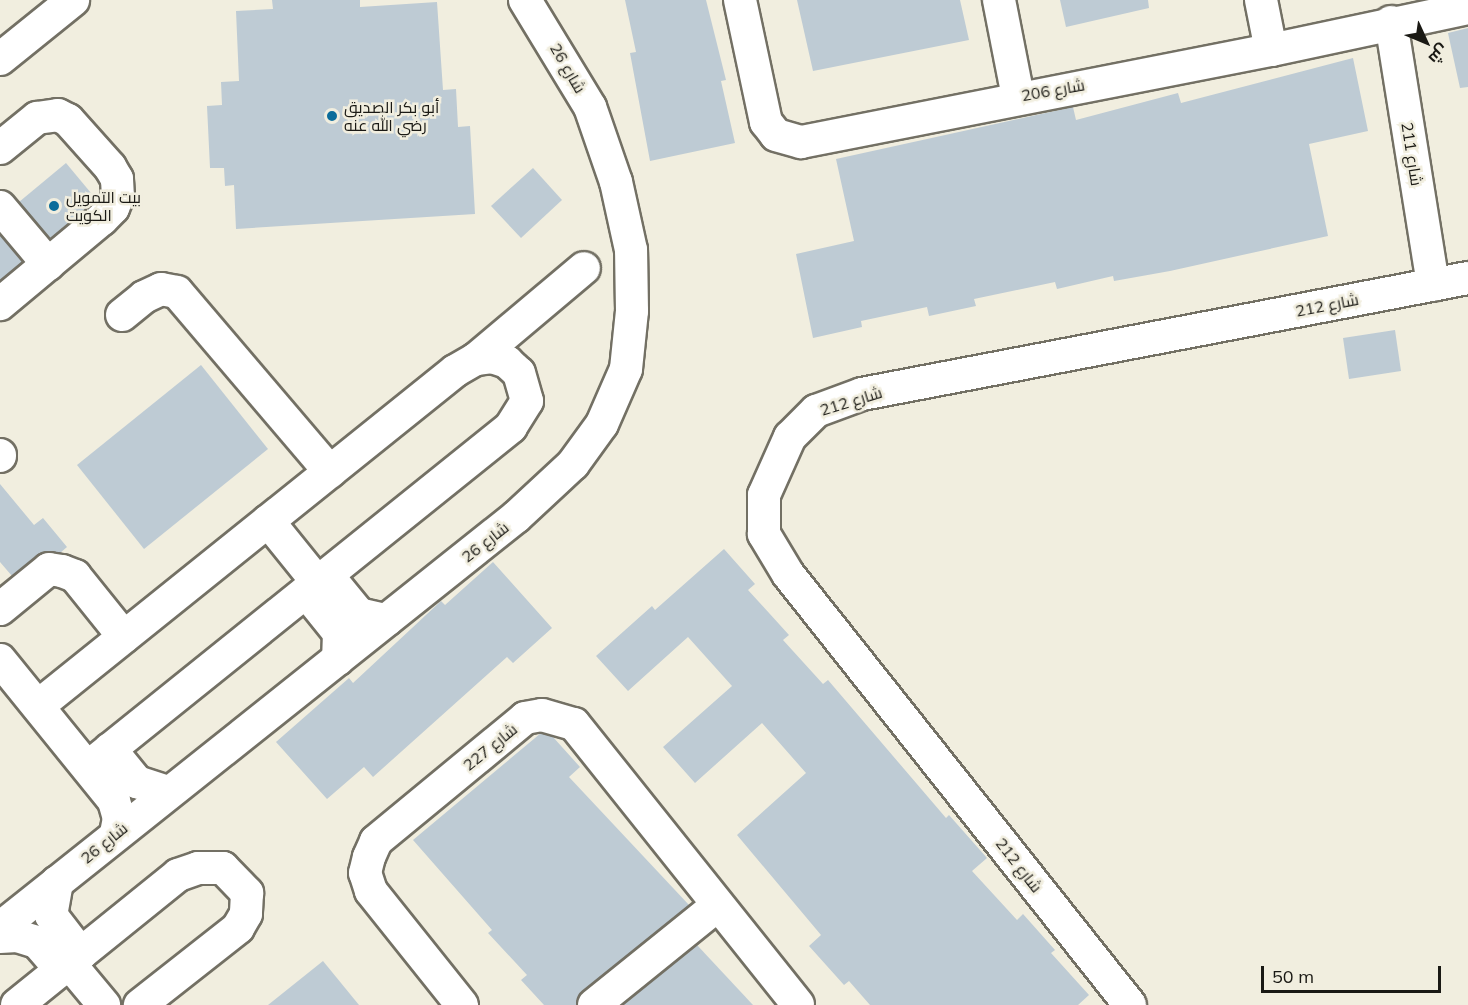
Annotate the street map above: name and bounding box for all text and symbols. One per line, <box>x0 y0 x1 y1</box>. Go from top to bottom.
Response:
north arrow <box>1396 12 1456 72</box>
street label: شارع 26 <box>546 40 590 96</box>
text: ش <box>1425 40 1453 69</box>
street label: شارع 206 <box>1020 75 1086 105</box>
place label: أبو بكر الصديق رضي الله عنه <box>344 97 439 135</box>
marker: أبو بكر الصديق رضي الله عنه <box>325 109 339 123</box>
street label: شارع 211 <box>1398 121 1426 187</box>
place label: بيت التمويل الكويت <box>66 187 141 225</box>
marker: بيت التمويل الكويت <box>47 199 61 213</box>
street label: شارع 212 <box>1294 289 1360 321</box>
street label: شارع 212 <box>818 382 884 420</box>
street label: شارع 26 <box>458 518 512 566</box>
street label: شارع 227 <box>459 719 521 775</box>
street label: شارع 26 <box>77 818 131 868</box>
street label: شارع 212 <box>992 834 1046 896</box>
scale bar <box>1264 954 1444 992</box>
text: 50 m <box>1272 965 1314 988</box>

